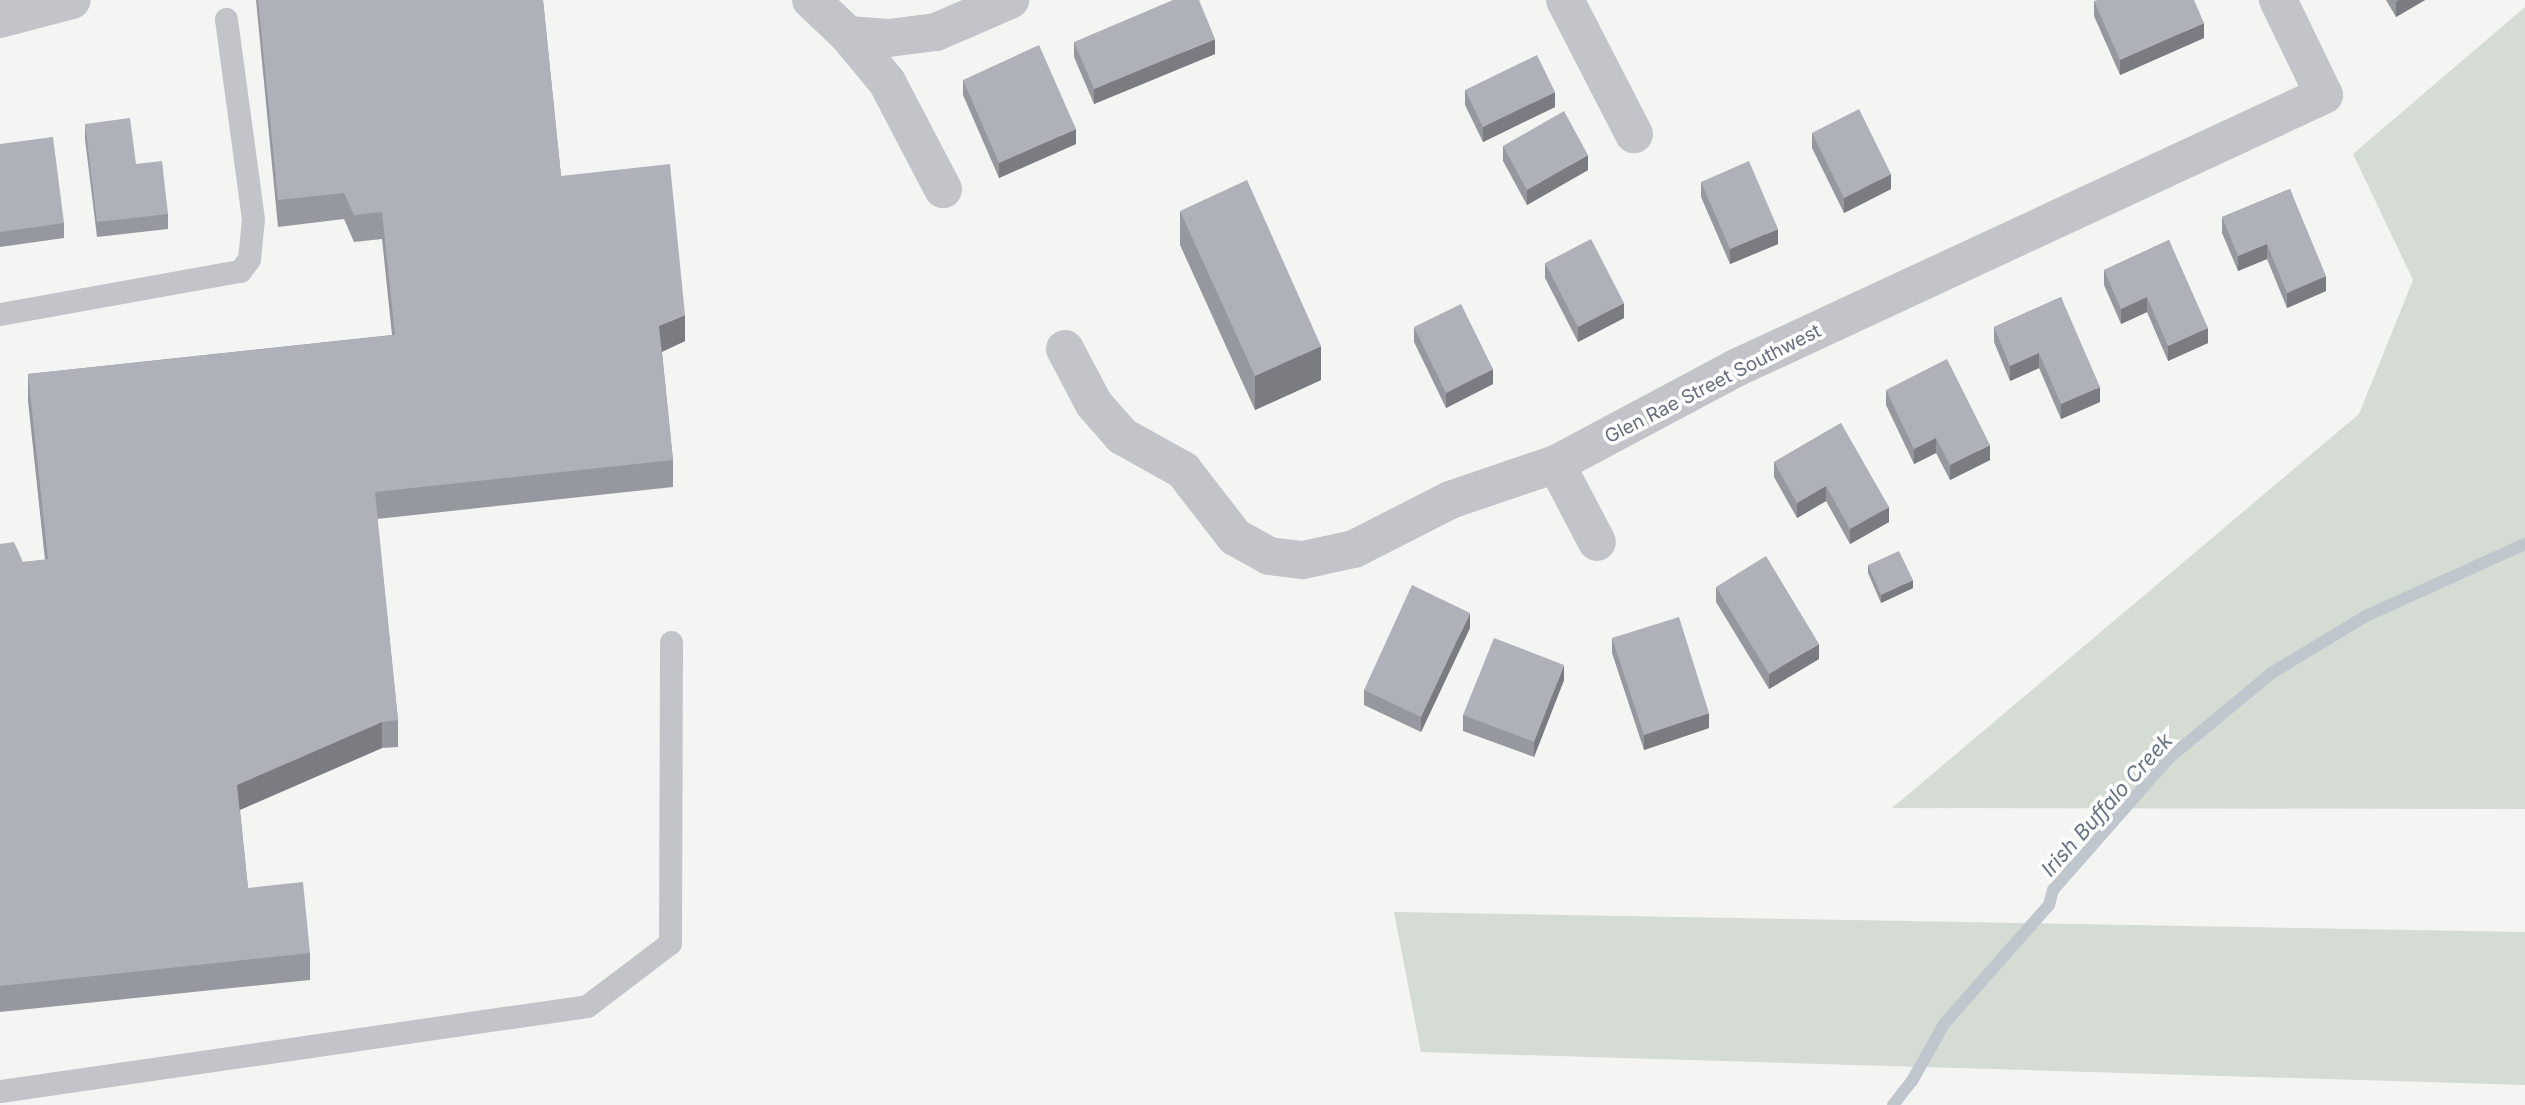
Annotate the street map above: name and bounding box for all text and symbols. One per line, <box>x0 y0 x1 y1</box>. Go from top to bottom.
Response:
street label: Glen Rae Street Southwest <box>1601 319 1825 449</box>
water label: Irish Buffalo Creek <box>2036 728 2178 882</box>

